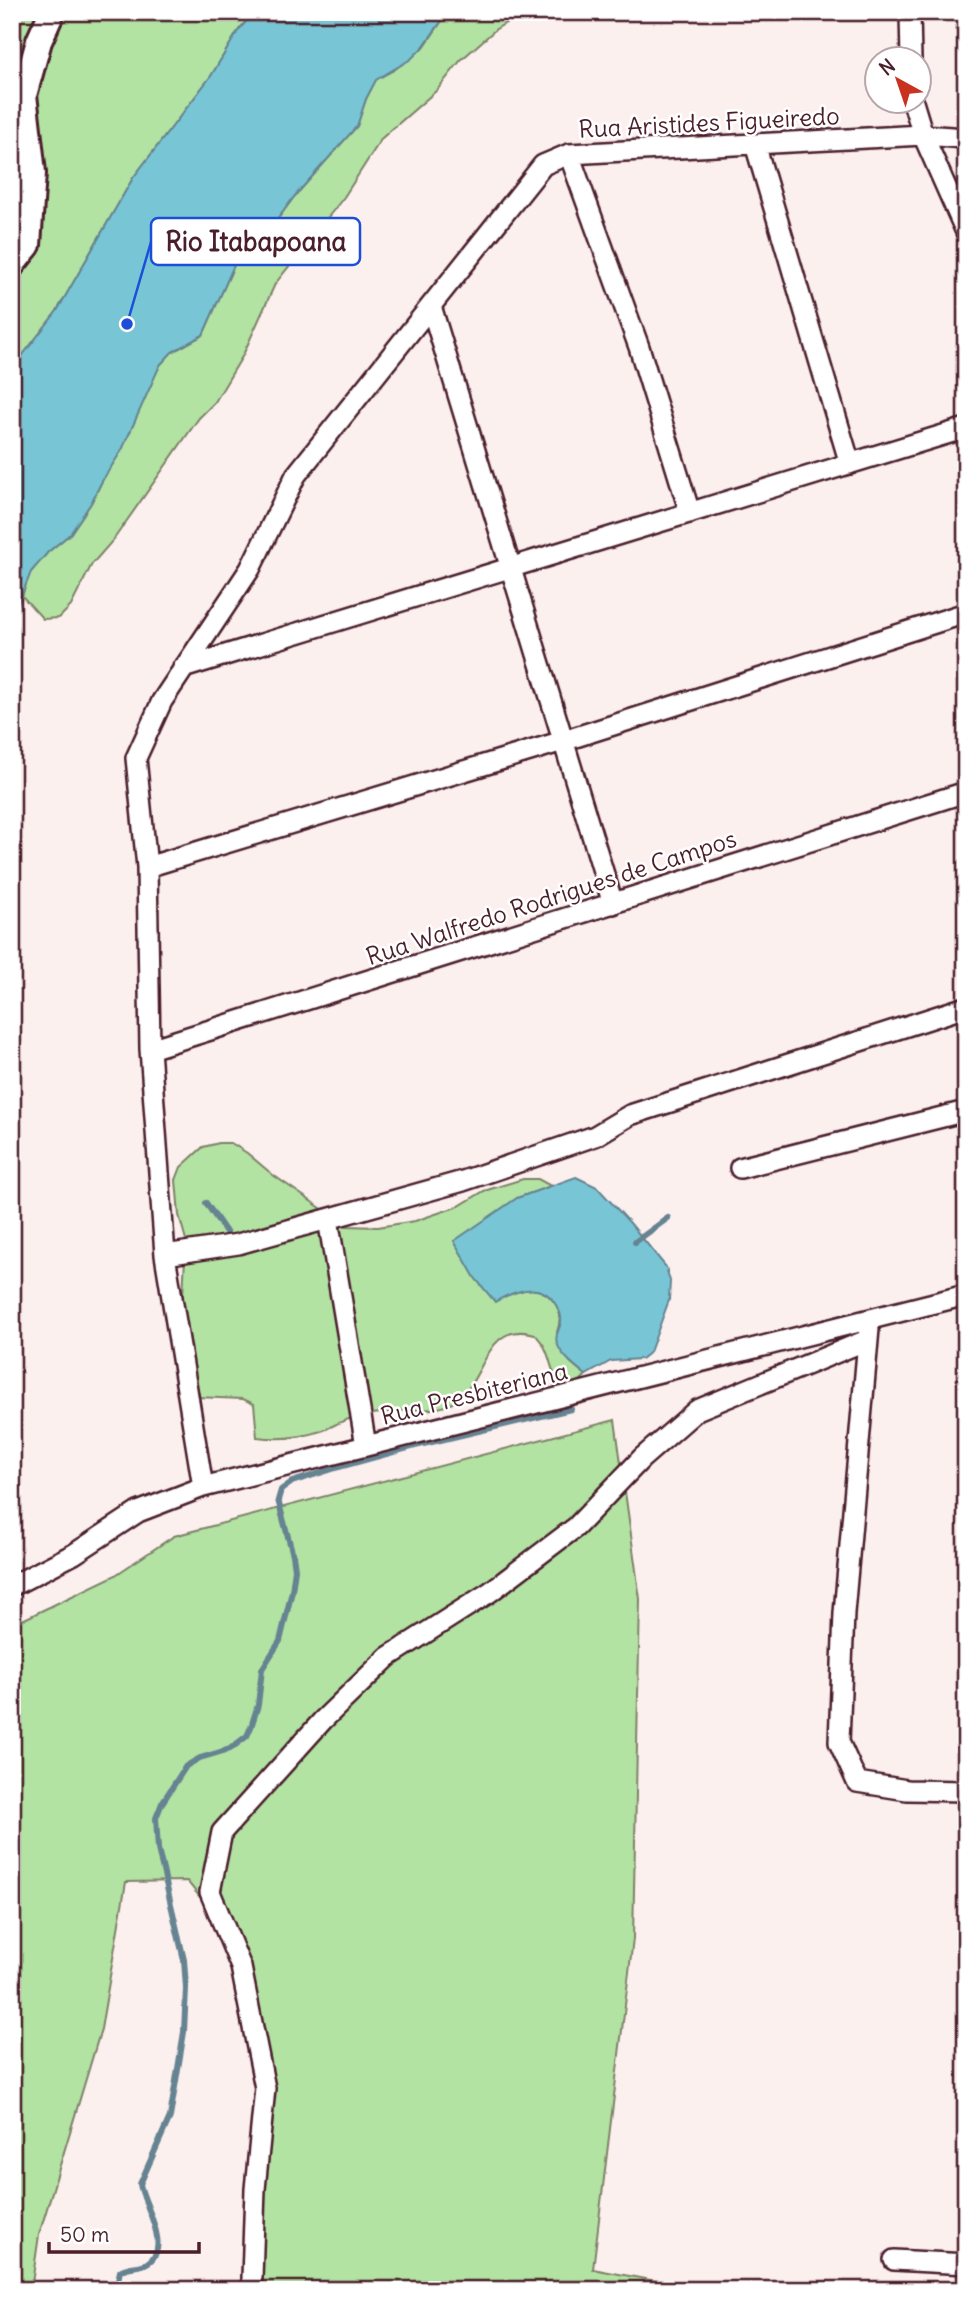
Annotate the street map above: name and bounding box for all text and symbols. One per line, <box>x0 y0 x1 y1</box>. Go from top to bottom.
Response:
north arrow <box>862 46 932 116</box>
text: N <box>874 54 900 80</box>
street label: Rua Aristides Figueiredo <box>578 100 840 144</box>
callout: Rio Itabapoana <box>151 218 360 265</box>
text: Rio Itabapoana <box>166 225 347 258</box>
street label: Rua Walfredo Rodrigues de Campos <box>362 823 740 971</box>
street label: Rua Presbiteriana <box>377 1355 571 1431</box>
scale bar <box>49 2211 200 2255</box>
text: 50 m <box>60 2221 109 2248</box>

